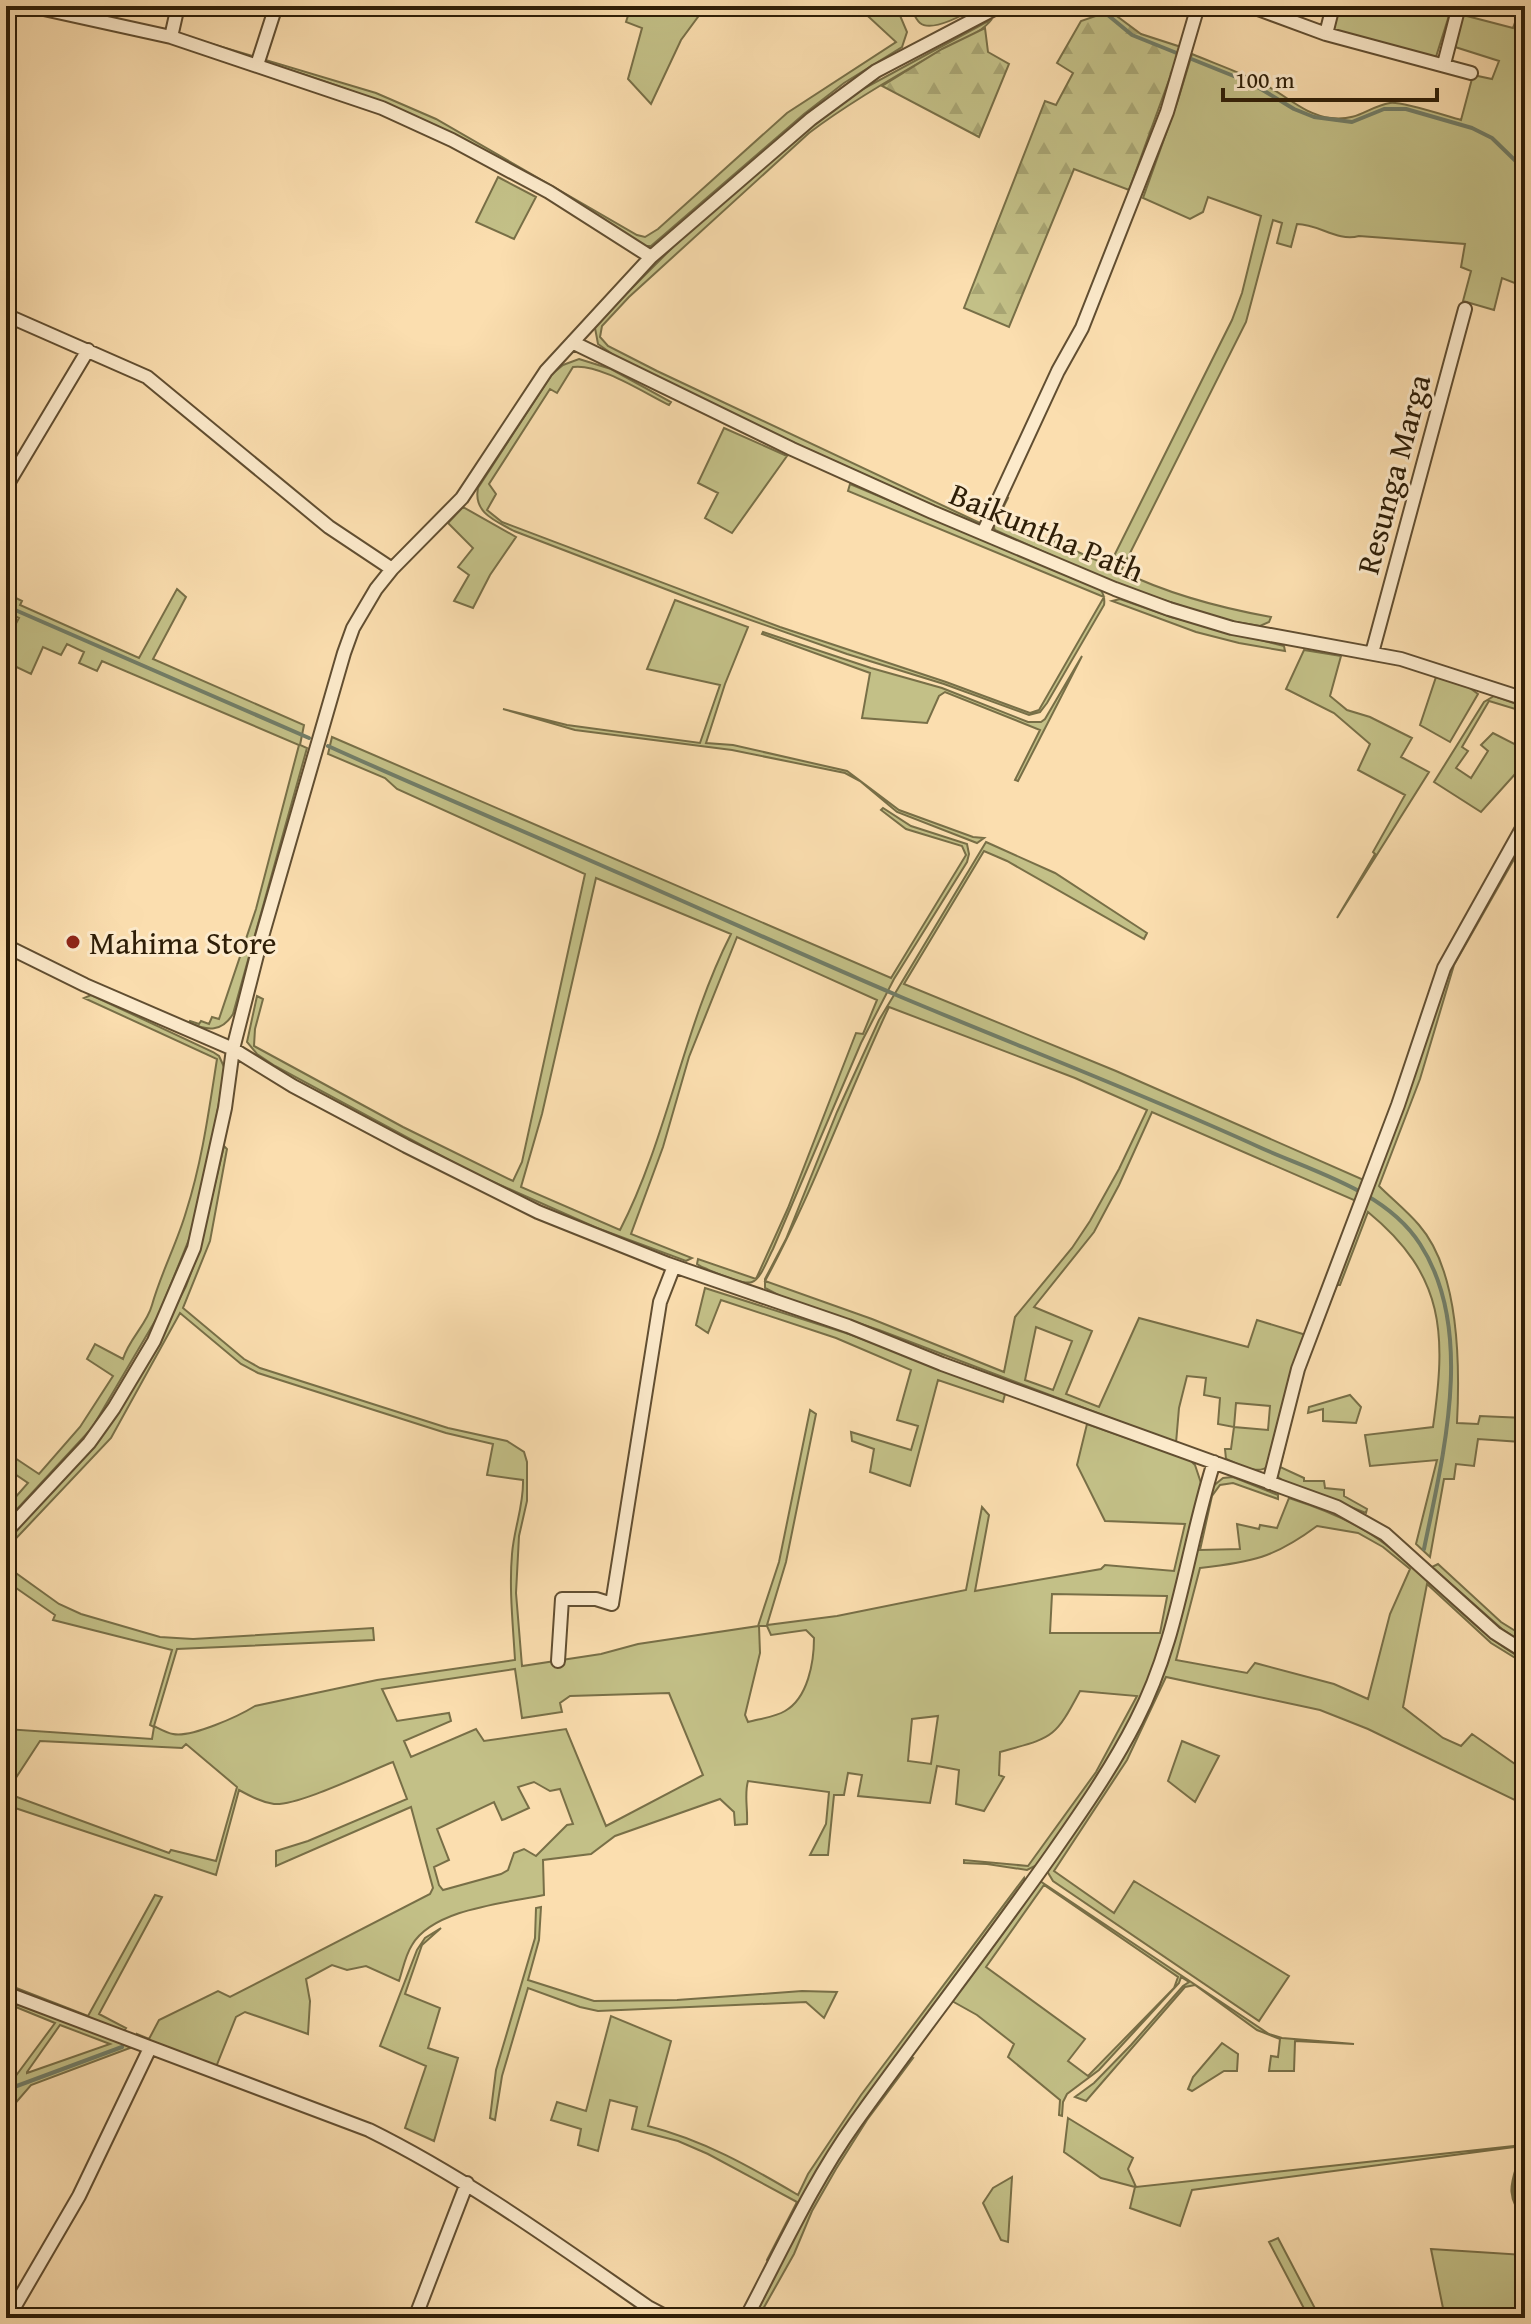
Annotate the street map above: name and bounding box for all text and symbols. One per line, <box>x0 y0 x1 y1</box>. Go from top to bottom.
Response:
scale bar <box>1223 52 1437 102</box>
text: 100 m <box>1235 62 1295 97</box>
street label: Resunga Marga <box>1344 369 1442 579</box>
street label: Baikuntha Path <box>943 470 1151 594</box>
place label: Mahima Store <box>89 919 277 966</box>
marker: Mahima Store <box>64 933 82 951</box>

